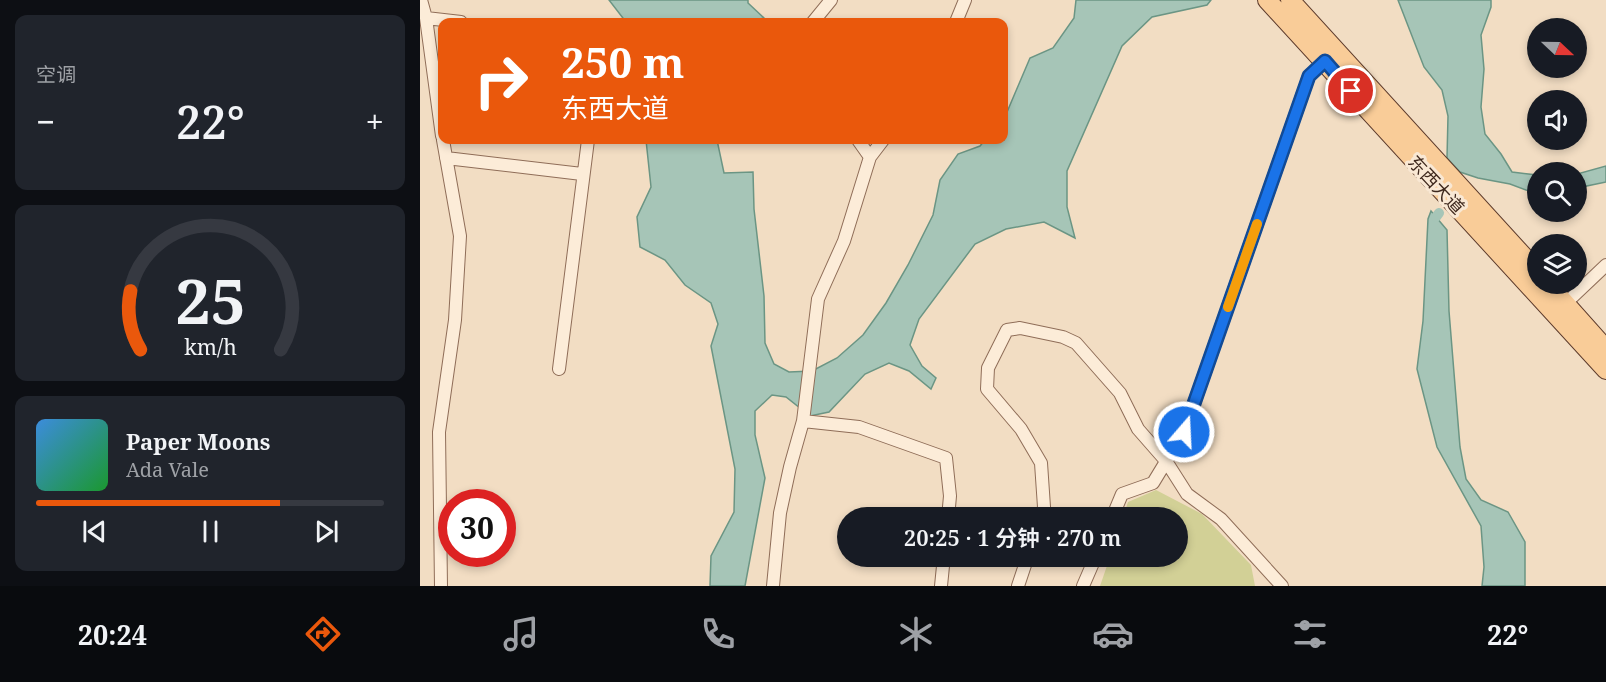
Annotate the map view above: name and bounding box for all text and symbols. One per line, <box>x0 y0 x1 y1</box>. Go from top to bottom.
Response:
north arrow <box>1527 18 1587 78</box>
map controls <box>1527 18 1587 294</box>
text: 250 m <box>561 33 685 90</box>
icon: right <box>462 42 540 120</box>
text: 空调 <box>36 61 76 88</box>
pin <box>1325 65 1376 116</box>
icon: arrive <box>1334 74 1367 107</box>
text: 东西大道 <box>561 89 669 126</box>
button: sound <box>1527 90 1587 150</box>
text: 22° <box>176 91 245 152</box>
text: − <box>36 99 55 144</box>
text: + <box>366 99 384 144</box>
street label: 东西大道 <box>1403 150 1470 219</box>
button: search <box>1527 162 1587 222</box>
button: layers <box>1527 234 1587 294</box>
text: 25 <box>175 257 245 342</box>
text: km/h <box>184 332 237 361</box>
position arrow <box>1152 400 1216 464</box>
text: Paper Moons <box>126 426 270 456</box>
text: Ada Vale <box>126 456 209 483</box>
speed limit sign: 30 <box>438 489 516 567</box>
icon: previous <box>78 515 111 548</box>
icon: pause <box>194 515 227 548</box>
icon: next <box>310 515 343 548</box>
text: 20:25 · 1 分钟 · 270 m <box>904 522 1121 552</box>
icon: directions <box>302 613 344 655</box>
icon: music <box>500 613 542 655</box>
icon: phone <box>697 613 739 655</box>
icon: climate <box>895 613 937 655</box>
icon: car <box>1092 613 1134 655</box>
icon: filters <box>1289 613 1331 655</box>
text: 20:24 <box>78 616 147 653</box>
text: 22° <box>1487 616 1528 653</box>

